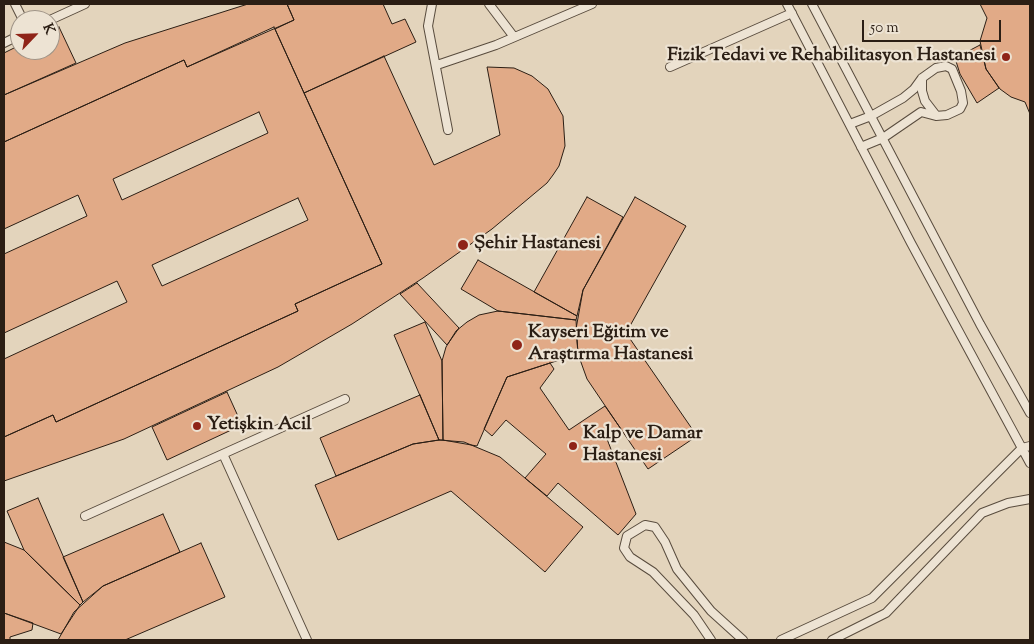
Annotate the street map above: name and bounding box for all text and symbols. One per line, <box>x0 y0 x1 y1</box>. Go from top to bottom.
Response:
north arrow <box>10 10 60 60</box>
scale bar <box>864 10 1003 42</box>
text: 50 m <box>870 18 899 39</box>
text: K <box>37 21 59 38</box>
place label: Fizik Tedavi ve Rehabilitasyon Hastanesi <box>667 46 996 68</box>
marker: Fizik Tedavi ve Rehabilitasyon Hastanesi <box>1000 51 1012 63</box>
place label: Şehir Hastanesi <box>474 234 601 256</box>
marker: Şehir Hastanesi <box>456 238 470 252</box>
place label: Kayseri Eğitim ve Araştırma Hastanesi <box>528 323 693 367</box>
marker: Kayseri Eğitim ve Araştırma Hastanesi <box>510 338 524 352</box>
place label: Yetişkin Acil <box>207 415 312 437</box>
marker: Yetişkin Acil <box>191 420 203 432</box>
place label: Kalp ve Damar Hastanesi <box>583 424 703 468</box>
marker: Kalp ve Damar Hastanesi <box>567 440 579 452</box>

